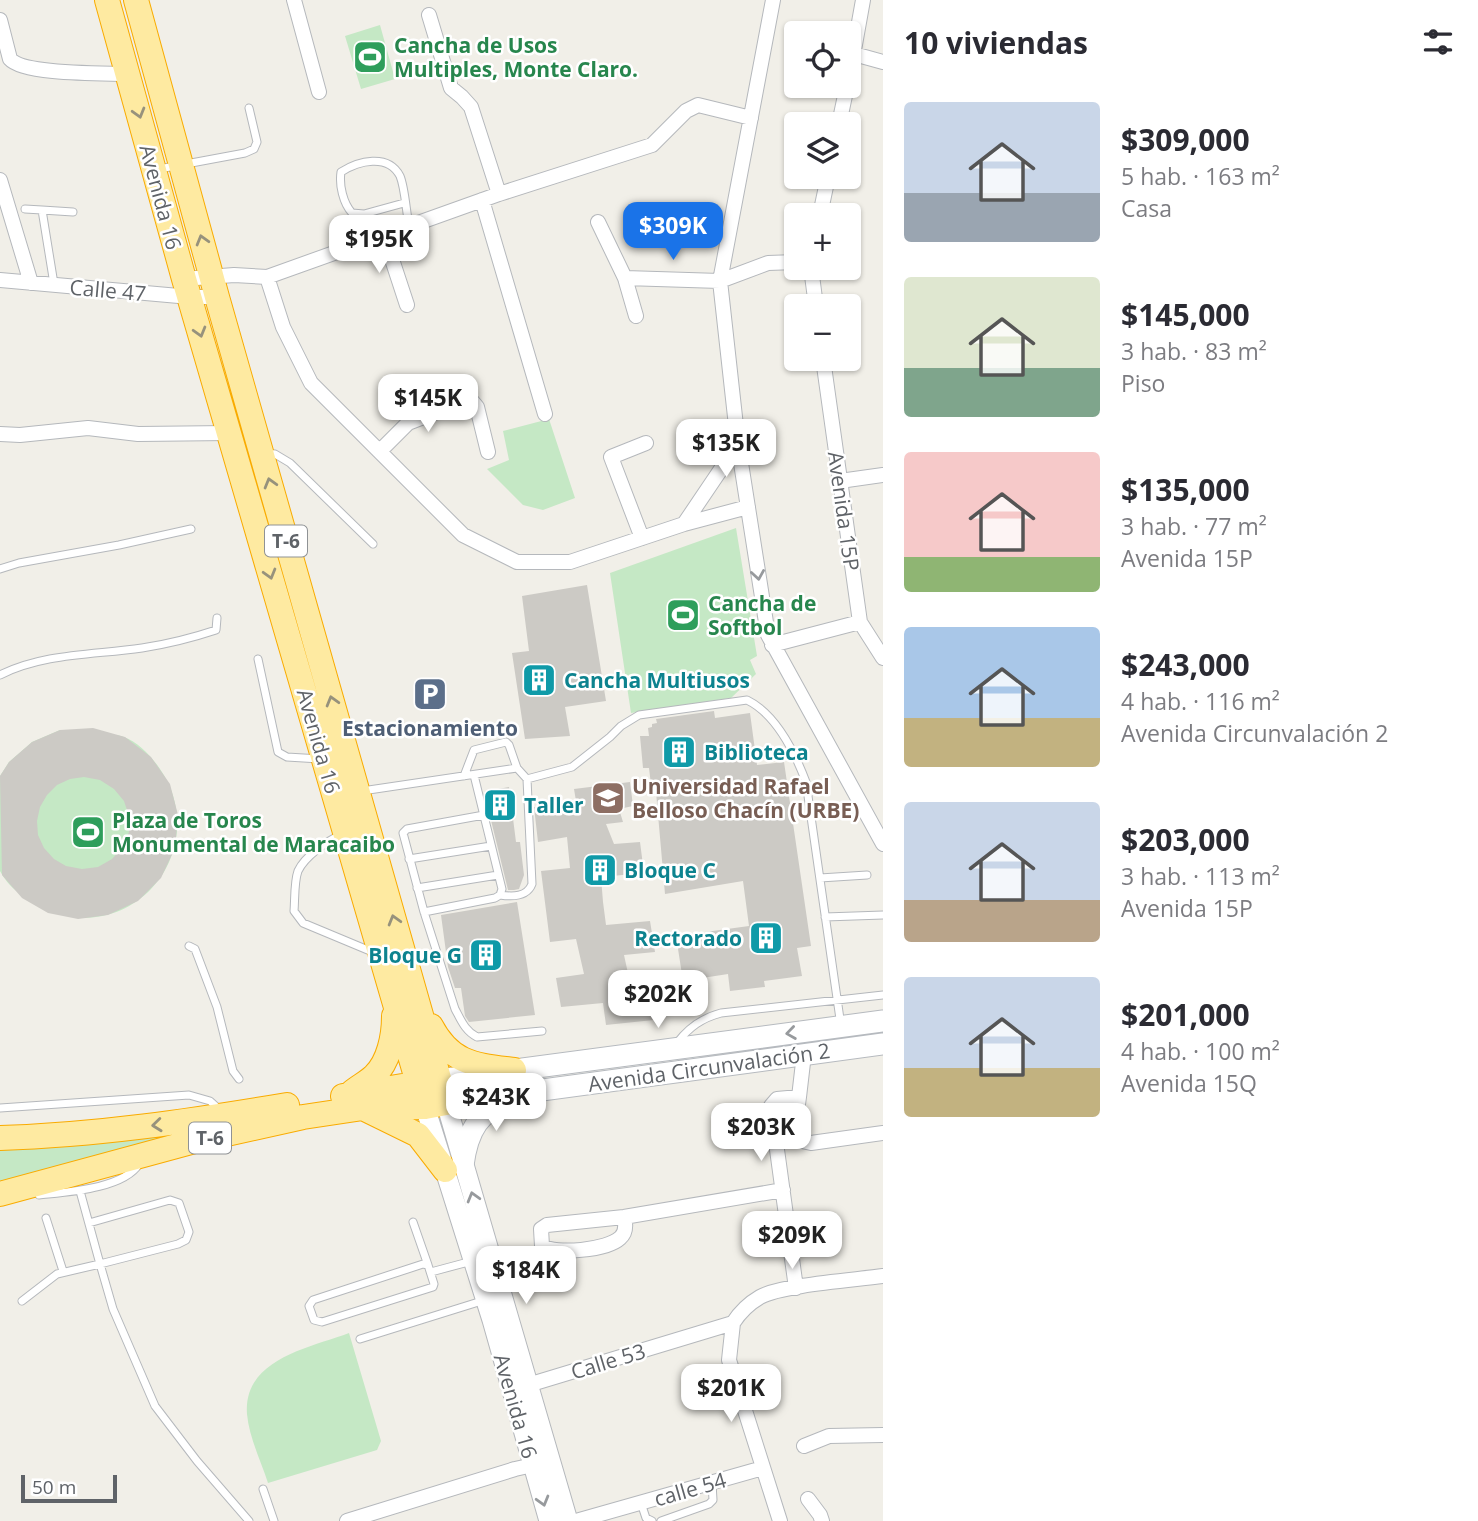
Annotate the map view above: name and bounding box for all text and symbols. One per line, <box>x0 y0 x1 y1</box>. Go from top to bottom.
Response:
map controls <box>784 21 861 371</box>
button: locate <box>784 21 861 98</box>
text: 10 viviendas <box>904 22 1088 63</box>
icon: filters <box>1419 23 1457 61</box>
place label: Cancha de Usos Multiples, Monte Claro. <box>394 31 638 83</box>
sports icon: Cancha de Usos Multiples, Monte Claro. <box>351 38 389 76</box>
one-way arrow <box>130 107 145 119</box>
button: layers <box>784 112 861 189</box>
text: $309,000 <box>1121 119 1250 160</box>
icon: home <box>960 130 1044 214</box>
street label: Avenida 16 <box>134 141 188 253</box>
text: 5 hab. · 163 m² <box>1121 160 1280 192</box>
text: Casa <box>1121 192 1172 224</box>
pin: $309K <box>624 202 722 262</box>
button: + <box>784 203 861 280</box>
text: $309K <box>639 209 707 241</box>
pin: $195K <box>330 216 428 275</box>
text: $195K <box>345 222 413 254</box>
one-way arrow <box>196 234 211 246</box>
street label: Calle 47 <box>69 273 147 307</box>
button: − <box>784 294 861 371</box>
text: $145,000 <box>1121 294 1250 335</box>
icon: home <box>960 305 1044 389</box>
one-way arrow <box>192 326 206 338</box>
text: 3 hab. · 83 m² <box>1121 335 1267 367</box>
text: Piso <box>1121 367 1165 399</box>
pin: $145K <box>379 374 477 434</box>
text: $145K <box>394 381 462 413</box>
pin: $135K <box>677 420 775 479</box>
text: $135K <box>692 426 760 458</box>
street label: Avenida 15P <box>822 449 866 573</box>
text: $135,000 <box>1121 469 1250 510</box>
one-way arrow <box>264 477 278 489</box>
icon: home <box>960 480 1044 564</box>
text: 3 hab. · 77 m² <box>1121 510 1267 542</box>
road number: T-6 <box>265 526 307 556</box>
text: Avenida 15P <box>1121 542 1253 574</box>
one-way arrow <box>262 568 277 580</box>
one-way arrow <box>751 569 766 581</box>
place label: Cancha de Softbol <box>708 589 816 641</box>
sports icon: Cancha de Softbol <box>664 596 702 634</box>
text: $243,000 <box>1121 644 1250 685</box>
icon: home <box>960 655 1044 739</box>
building icon: Cancha Multiusos <box>520 661 558 699</box>
place label: Cancha Multiusos <box>564 666 750 694</box>
parking icon: Estacionamiento <box>411 675 449 713</box>
street label: Avenida 16 <box>291 685 347 797</box>
text: 4 hab. · 116 m² <box>1121 685 1280 717</box>
one-way arrow <box>326 696 340 708</box>
place label: Estacionamiento <box>342 714 518 742</box>
text: Avenida Circunvalación 2 <box>1121 717 1388 749</box>
building icon: Biblioteca <box>660 733 698 771</box>
place label: Biblioteca <box>704 738 809 766</box>
place label: Universidad Rafael Belloso Chacín (URBE) <box>632 772 859 824</box>
school or university icon: Universidad Rafael Belloso Chacín (URBE) <box>589 779 627 817</box>
building icon: Taller <box>481 786 519 824</box>
place label: Taller <box>524 791 584 819</box>
place label: Plaza de Toros Monumental de Maracaibo <box>112 806 395 858</box>
sports icon: Plaza de Toros Monumental de Maracaibo <box>69 813 107 851</box>
text: $203,000 <box>1121 819 1250 860</box>
icon: home <box>960 830 1044 914</box>
building icon: Bloque C <box>581 851 619 889</box>
place label: Bloque C <box>624 856 716 884</box>
text: 3 hab. · 113 m² <box>1121 860 1280 892</box>
text: Avenida 15P <box>1121 892 1253 924</box>
one-way arrow <box>388 915 402 927</box>
building icon: Rectorado <box>747 919 785 957</box>
place label: Rectorado <box>634 924 742 952</box>
building icon: Bloque G <box>467 936 505 974</box>
place label: Bloque G <box>368 941 462 969</box>
pin: $202K <box>609 970 707 1030</box>
text: $202K <box>624 977 692 1009</box>
text: $201,000 <box>1121 994 1250 1035</box>
icon: home <box>960 1005 1044 1089</box>
one-way arrow <box>785 1025 797 1040</box>
text: 4 hab. · 100 m² <box>1121 1035 1280 1067</box>
street label: Avenida Circunvalación 2 <box>586 1036 832 1098</box>
text: Avenida 15Q <box>1121 1067 1257 1099</box>
pin: $243K <box>447 1074 545 1133</box>
text: $243K <box>462 1080 530 1112</box>
pin: $203K <box>712 1104 810 1163</box>
text: $203K <box>727 1110 795 1142</box>
one-way arrow <box>151 1117 162 1132</box>
road number: T-6 <box>189 1122 231 1154</box>
one-way arrow <box>466 1191 481 1203</box>
pin: $209K <box>743 1212 841 1271</box>
text: $209K <box>758 1218 826 1250</box>
pin: $184K <box>477 1246 575 1306</box>
text: $184K <box>492 1253 560 1285</box>
street label: Calle 53 <box>567 1336 649 1386</box>
street label: Avenida 16 <box>488 1350 544 1462</box>
pin: $201K <box>682 1364 780 1424</box>
text: $201K <box>697 1371 765 1403</box>
street label: calle 54 <box>651 1465 729 1513</box>
scale bar <box>21 1472 117 1504</box>
text: 50 m <box>32 1474 76 1500</box>
one-way arrow <box>535 1494 550 1506</box>

